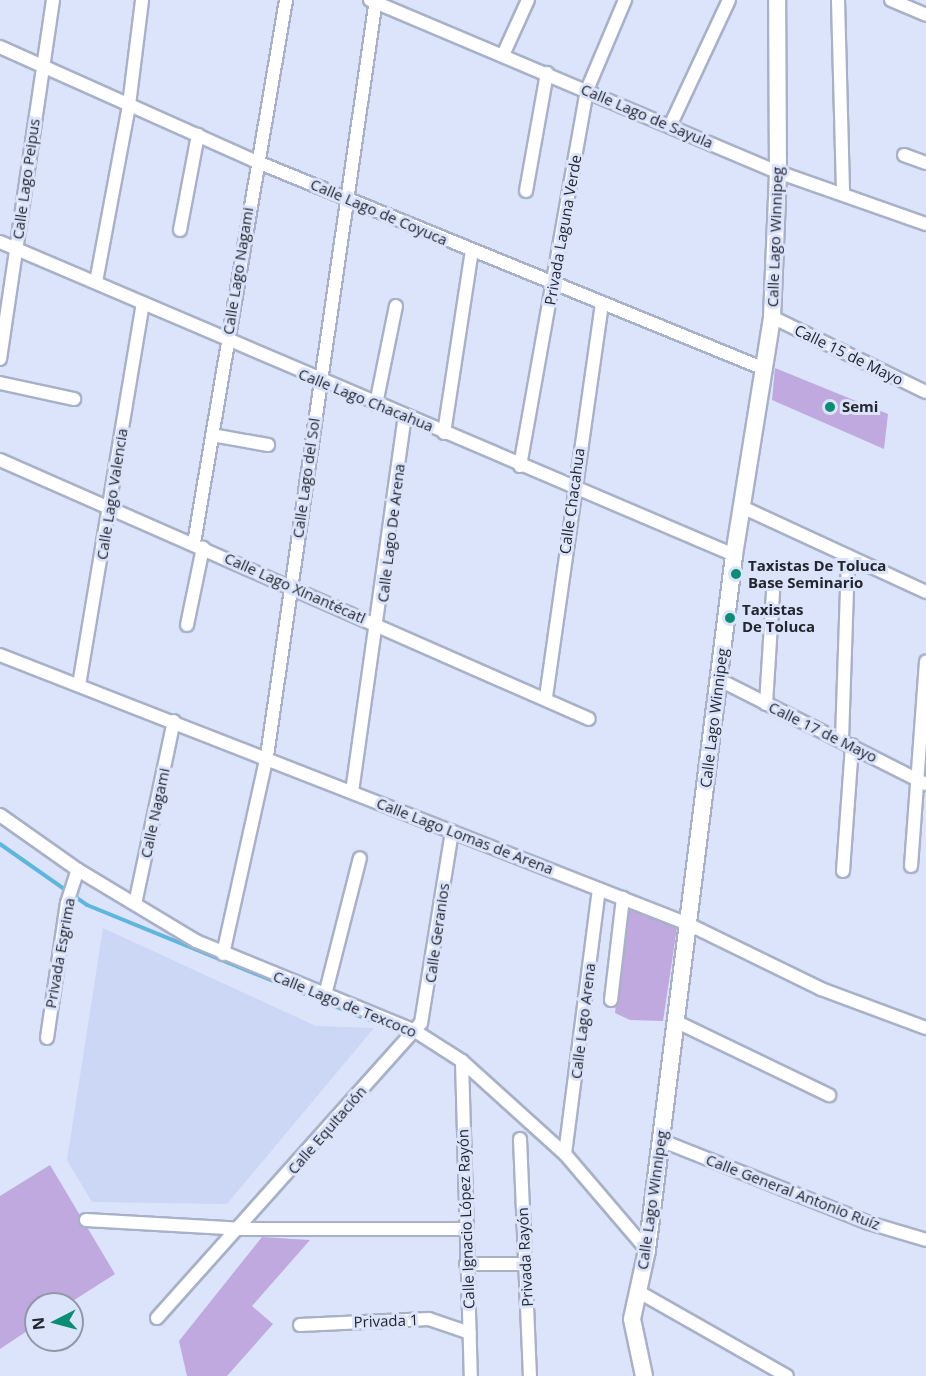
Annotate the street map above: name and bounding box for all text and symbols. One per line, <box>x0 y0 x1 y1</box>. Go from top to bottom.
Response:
street label: Calle Lago de Sayula <box>578 80 716 152</box>
street label: Calle Lago Peipus <box>9 118 43 240</box>
street label: Privada Laguna Verde <box>541 153 585 307</box>
street label: Calle Lago Winnipeg <box>764 166 786 308</box>
street label: Calle Lago de Coyuca <box>308 175 450 249</box>
street label: Calle Lago Nagami <box>219 206 257 336</box>
street label: Calle 15 de Mayo <box>792 321 906 389</box>
street label: Calle Lago Chacahua <box>296 365 436 435</box>
place label: Semi <box>842 398 878 416</box>
marker: Semi <box>823 400 837 414</box>
street label: Calle Lago del Sol <box>289 417 323 539</box>
street label: Calle Lago Valencia <box>93 427 131 561</box>
street label: Calle Chacahua <box>556 447 588 555</box>
street label: Calle Lago De Arena <box>374 463 408 603</box>
street label: Calle Lago Xinantécatl <box>222 549 368 627</box>
place label: Taxistas De Toluca Base Seminario <box>748 556 886 591</box>
marker: Taxistas De Toluca Base Seminario <box>729 567 743 581</box>
place label: Taxistas De Toluca <box>742 600 815 635</box>
marker: Taxistas De Toluca <box>723 611 737 625</box>
street label: Calle Lago Winnipeg <box>697 647 731 789</box>
street label: Calle 17 de Mayo <box>766 698 880 766</box>
street label: Calle Nagami <box>137 766 173 860</box>
street label: Calle Lago Lomas de Arena <box>374 794 556 878</box>
street label: Calle Geranios <box>421 882 453 984</box>
street label: Privada Esgrima <box>41 896 79 1010</box>
street label: Calle Lago Arena <box>567 962 599 1080</box>
street label: Calle Lago de Texcoco <box>271 967 419 1041</box>
street label: Calle Equitación <box>284 1082 370 1178</box>
street label: Calle Ignacio López Rayón <box>454 1129 478 1309</box>
street label: Calle Lago Winnipeg <box>633 1129 671 1271</box>
street label: Calle General Antonio Ruíz <box>703 1150 883 1234</box>
street label: Privada Rayón <box>513 1207 537 1307</box>
north arrow <box>24 1292 84 1352</box>
street label: Privada 1 <box>353 1311 419 1331</box>
text: N <box>26 1316 50 1331</box>

